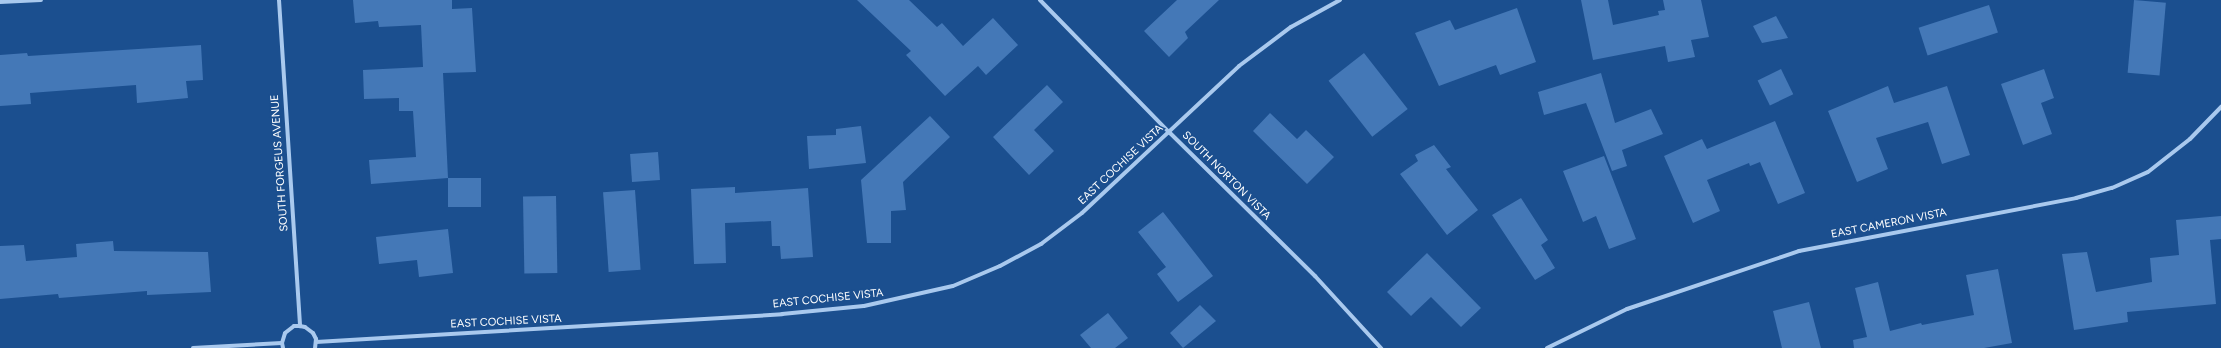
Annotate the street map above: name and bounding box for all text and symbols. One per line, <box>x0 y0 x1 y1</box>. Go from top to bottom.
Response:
street label: SOUTH FORGEUS AVENUE <box>269 94 291 232</box>
street label: EAST COCHISE VISTA <box>1076 122 1166 208</box>
street label: SOUTH NORTON VISTA <box>1179 129 1273 223</box>
street label: EAST CAMERON VISTA <box>1830 206 1948 242</box>
street label: EAST COCHISE VISTA <box>772 287 884 311</box>
street label: EAST COCHISE VISTA <box>450 312 562 332</box>

